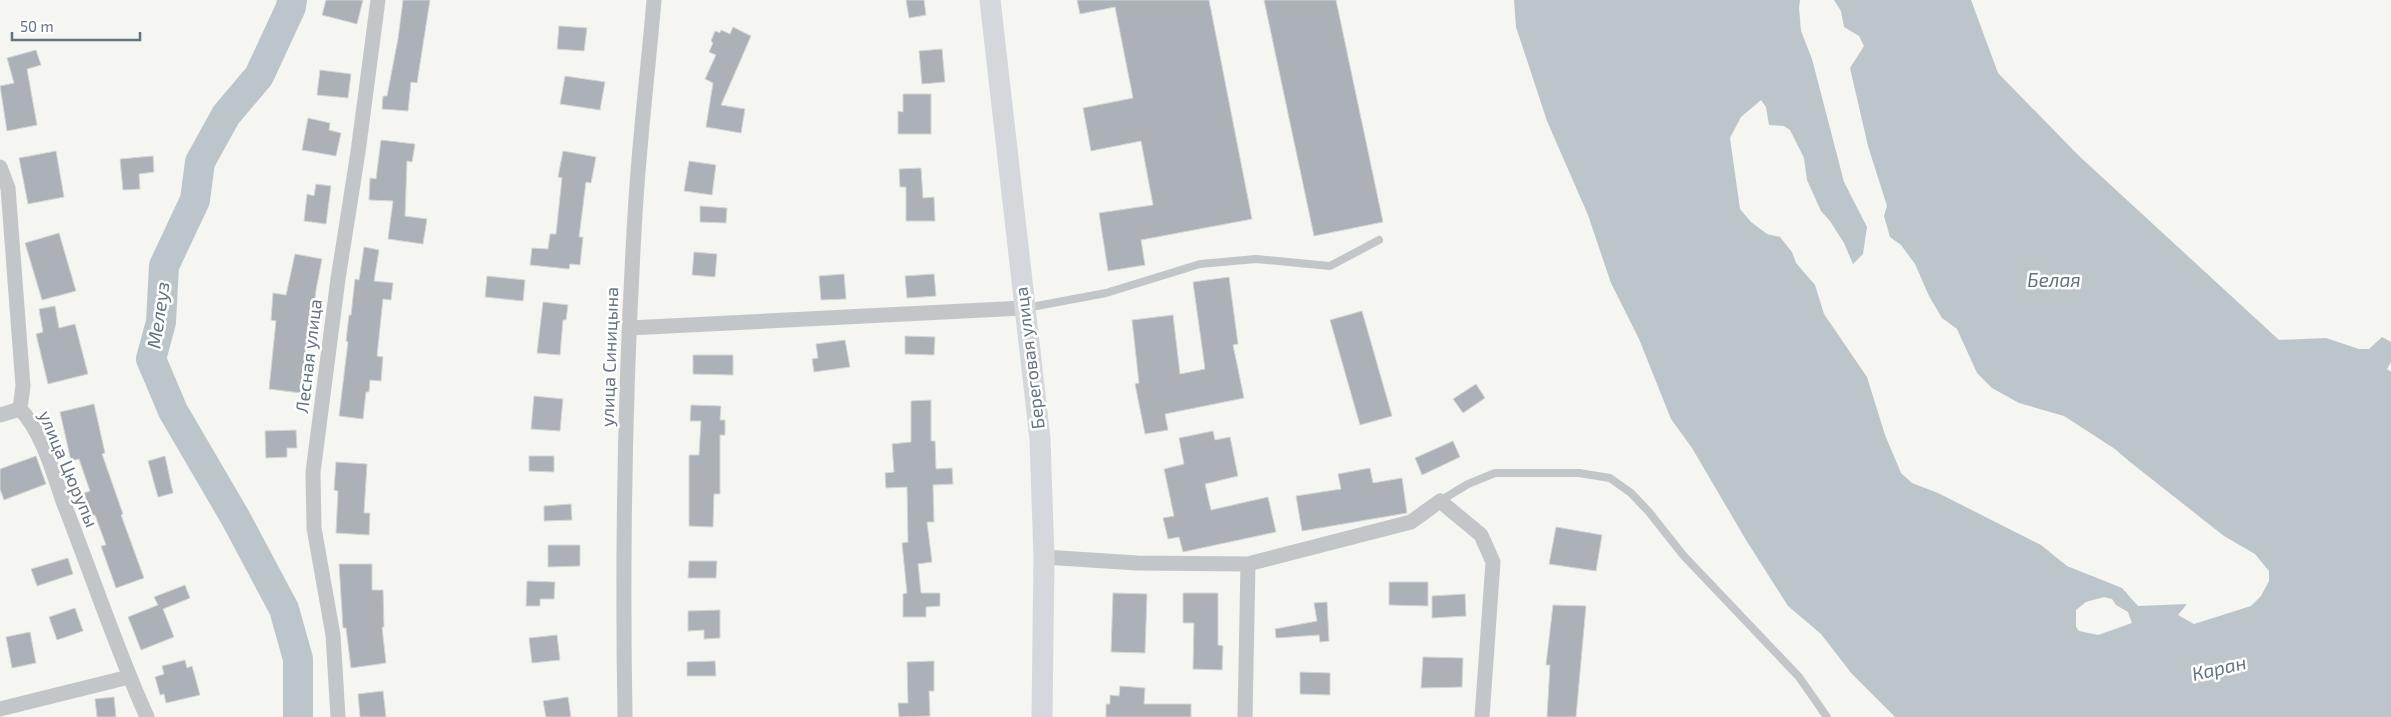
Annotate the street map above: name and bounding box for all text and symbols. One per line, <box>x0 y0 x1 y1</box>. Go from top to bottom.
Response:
scale bar <box>12 10 140 42</box>
text: 50 m <box>20 17 54 35</box>
water label: Белая <box>2027 268 2081 291</box>
water label: Мелеуз <box>141 280 174 350</box>
street label: улица Синицына <box>596 286 622 427</box>
street label: Береговая улица <box>1009 286 1049 430</box>
street label: Лесная улица <box>290 298 326 414</box>
street label: улица Цюрупы <box>35 407 103 530</box>
water label: Каран <box>2189 650 2248 685</box>

